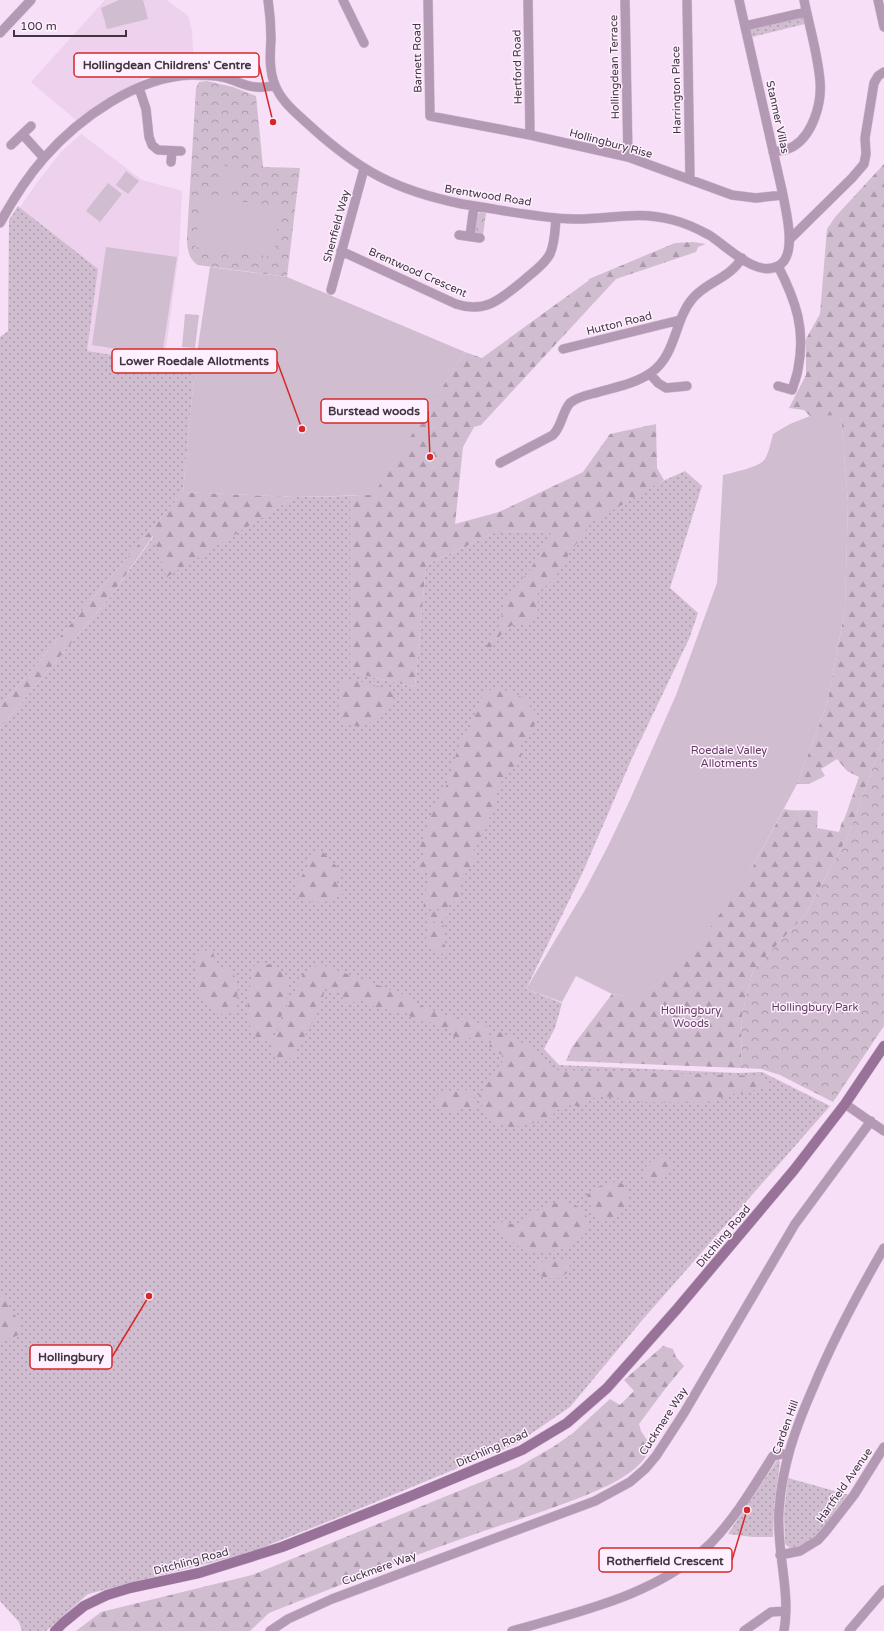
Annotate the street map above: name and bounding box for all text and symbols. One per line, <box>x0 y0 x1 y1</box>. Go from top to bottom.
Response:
scale bar <box>14 12 126 38</box>
street label: Hollingdean Terrace <box>607 15 622 119</box>
text: 100 m <box>20 19 57 33</box>
street label: Barnett Road <box>410 23 425 93</box>
street label: Hertford Road <box>510 29 525 105</box>
street label: Harrington Place <box>669 46 684 134</box>
callout: Hollingdean Childrens' Centre <box>74 53 259 77</box>
text: Hollingdean Childrens' Centre <box>83 58 252 73</box>
street label: Stanmer Villas <box>763 79 792 155</box>
street label: Hollingbury Rise <box>568 126 654 161</box>
street label: Brentwood Road <box>443 182 532 209</box>
street label: Shenfield Way <box>321 188 352 264</box>
street label: Brentwood Crescent <box>367 245 469 300</box>
street label: Hutton Road <box>585 309 653 338</box>
callout: Lower Roedale Allotments <box>112 349 277 373</box>
text: Lower Roedale Allotments <box>119 354 269 368</box>
callout: Burstead woods <box>321 399 428 423</box>
text: Burstead woods <box>328 404 420 418</box>
park label: Roedale Valley Allotments <box>691 744 767 770</box>
park label: Hollingbury Park <box>772 1001 858 1014</box>
park label: Hollingbury Woods <box>661 1004 721 1030</box>
street label: Ditchling Road <box>694 1203 753 1270</box>
callout: Hollingbury <box>30 1345 112 1369</box>
text: Hollingbury <box>38 1350 105 1365</box>
street label: Cuckmere Way <box>637 1385 690 1458</box>
street label: Carden Hill <box>770 1398 801 1456</box>
street label: Ditchling Road <box>454 1427 530 1470</box>
street label: Hartfield Avenue <box>814 1445 875 1525</box>
street label: Ditchling Road <box>152 1545 230 1578</box>
callout: Rotherfield Crescent <box>599 1548 732 1572</box>
street label: Cuckmere Way <box>340 1549 418 1588</box>
text: Rotherfield Crescent <box>606 1554 724 1568</box>

